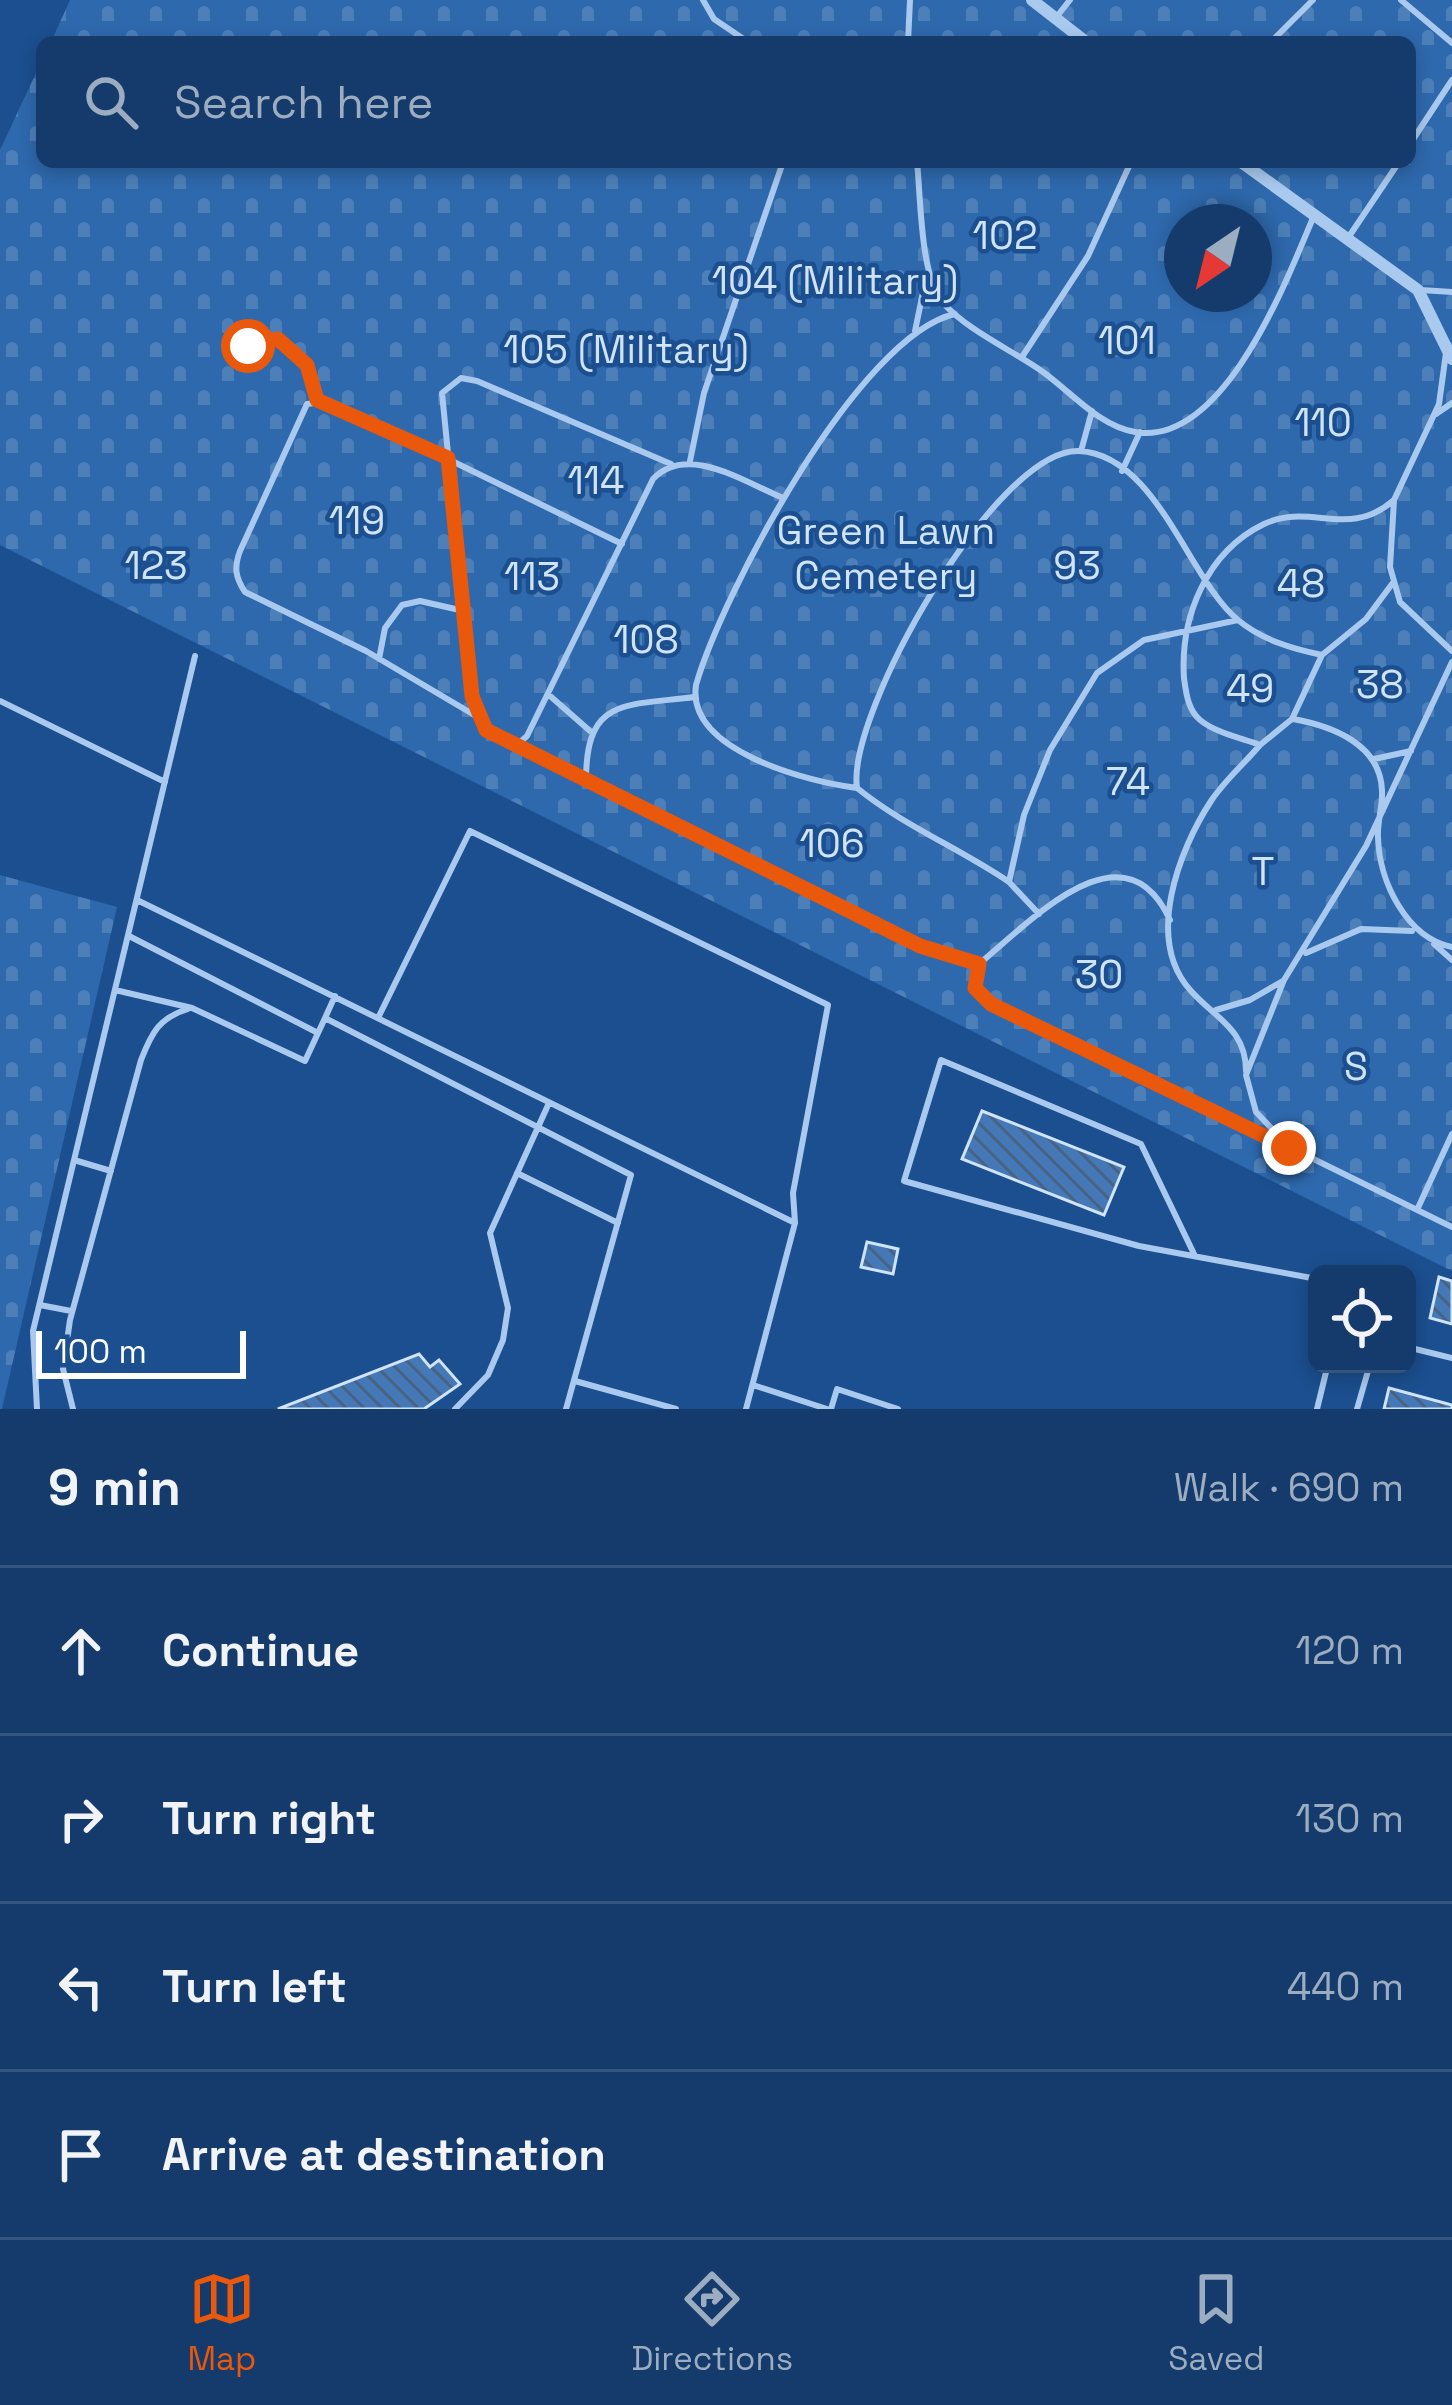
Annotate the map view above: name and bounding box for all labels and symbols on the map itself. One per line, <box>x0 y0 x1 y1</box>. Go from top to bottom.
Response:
north arrow <box>1164 204 1272 312</box>
park label: 102 <box>973 211 1037 260</box>
park label: 104 (Military) <box>712 256 958 305</box>
park label: 101 <box>1098 316 1156 365</box>
route start <box>221 319 275 373</box>
park label: 105 (Military) <box>503 325 749 374</box>
park label: 110 <box>1294 398 1352 447</box>
park label: 114 <box>568 456 624 505</box>
park label: 119 <box>329 496 385 545</box>
park label: Green Lawn Cemetery <box>777 506 995 600</box>
park label: 123 <box>124 541 188 590</box>
park label: 93 <box>1053 541 1101 590</box>
park label: 113 <box>504 552 560 601</box>
park label: 48 <box>1277 559 1325 608</box>
park label: 108 <box>613 615 679 664</box>
park label: 38 <box>1356 660 1404 709</box>
park label: 49 <box>1226 664 1274 713</box>
park label: 74 <box>1106 757 1150 806</box>
park label: 106 <box>799 819 865 868</box>
park label: T <box>1252 847 1274 896</box>
park label: 30 <box>1075 950 1123 999</box>
park label: S <box>1344 1042 1368 1091</box>
route end <box>1262 1121 1316 1175</box>
scale bar <box>36 1325 246 1378</box>

